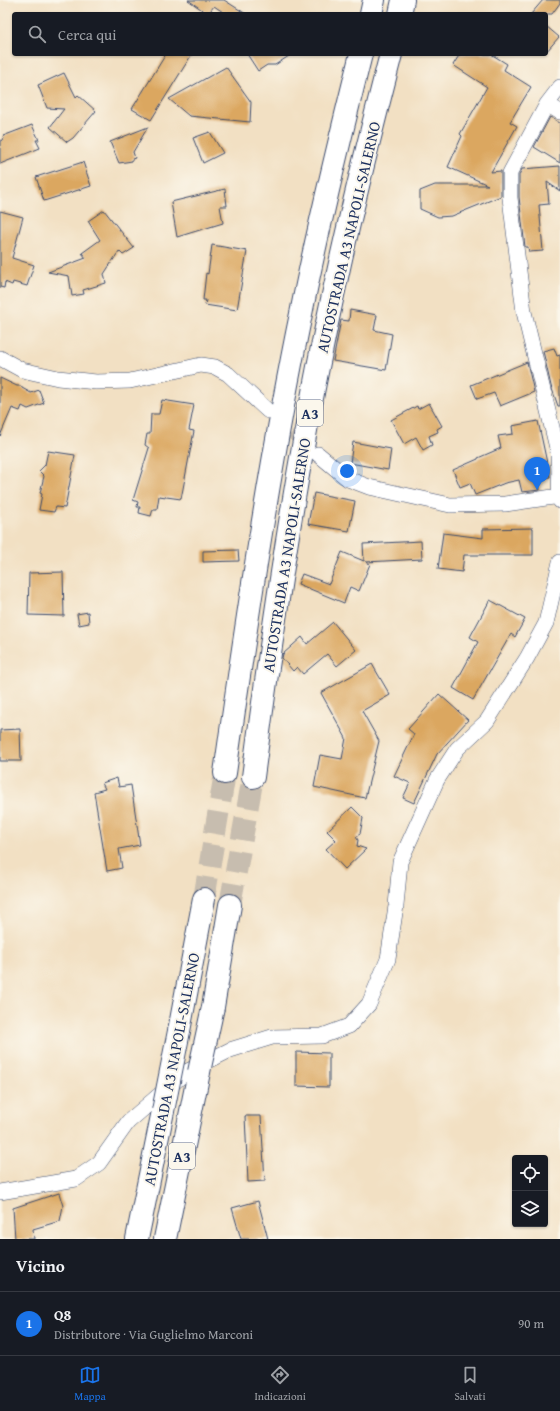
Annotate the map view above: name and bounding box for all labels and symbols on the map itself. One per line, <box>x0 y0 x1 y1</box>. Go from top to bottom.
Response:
street label: AUTOSTRADA A3 NAPOLI-SALERNO <box>310 119 386 355</box>
road number: A3 <box>297 400 323 426</box>
street label: AUTOSTRADA A3 NAPOLI-SALERNO <box>256 436 316 674</box>
pin: 1 <box>524 457 550 490</box>
your location <box>337 461 357 481</box>
street label: AUTOSTRADA A3 NAPOLI-SALERNO <box>139 951 203 1187</box>
road number: A3 <box>169 1143 195 1169</box>

